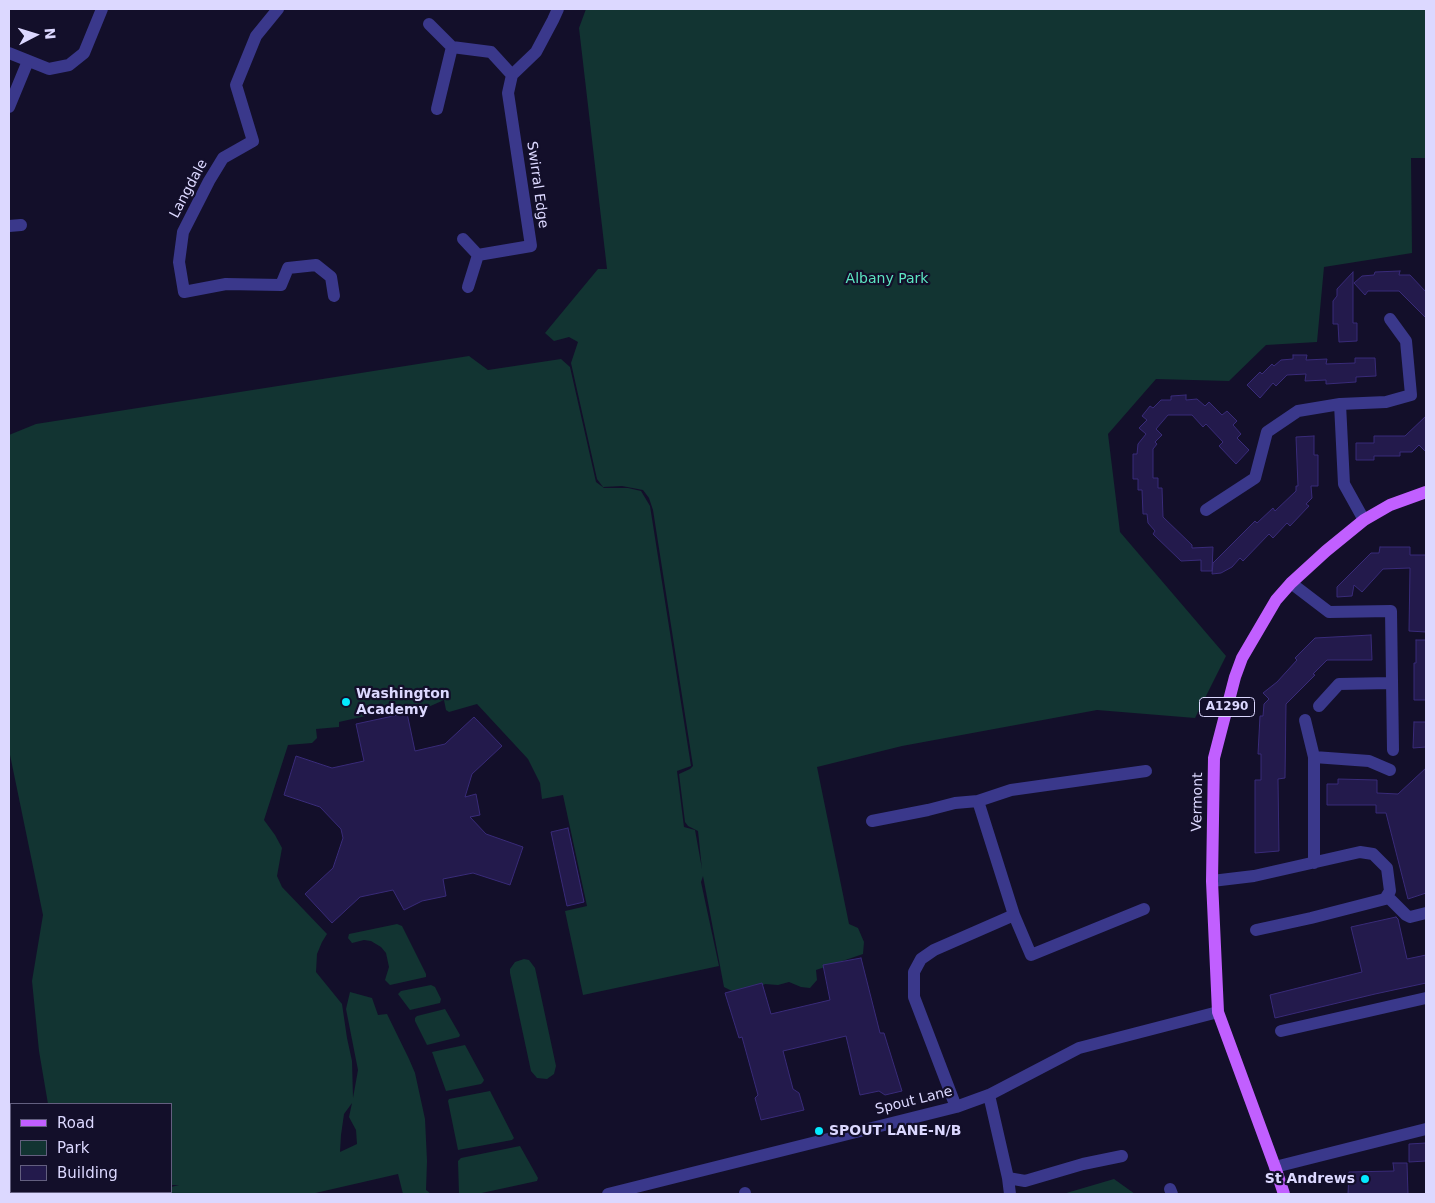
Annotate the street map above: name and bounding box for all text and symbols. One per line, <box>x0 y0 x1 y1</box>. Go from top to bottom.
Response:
north arrow <box>10 10 60 60</box>
text: N <box>41 27 58 40</box>
street label: Swirral Edge <box>523 140 551 230</box>
street label: Langdale <box>167 157 211 221</box>
park label: Albany Park <box>846 271 928 287</box>
place label: Washington Academy <box>356 686 450 719</box>
marker: Washington Academy <box>340 696 352 708</box>
road number: A1290 <box>1200 698 1254 716</box>
street label: Vermont <box>1189 772 1207 832</box>
street label: Spout Lane <box>874 1083 954 1119</box>
legend <box>10 1103 172 1193</box>
text: Road <box>57 1114 95 1132</box>
place label: SPOUT LANE-N/B <box>829 1123 961 1139</box>
marker: SPOUT LANE-N/B <box>813 1125 825 1137</box>
text: Park <box>57 1139 89 1157</box>
text: Building <box>57 1164 118 1182</box>
place label: St Andrews <box>1265 1171 1355 1187</box>
marker: St Andrews <box>1359 1173 1371 1185</box>

